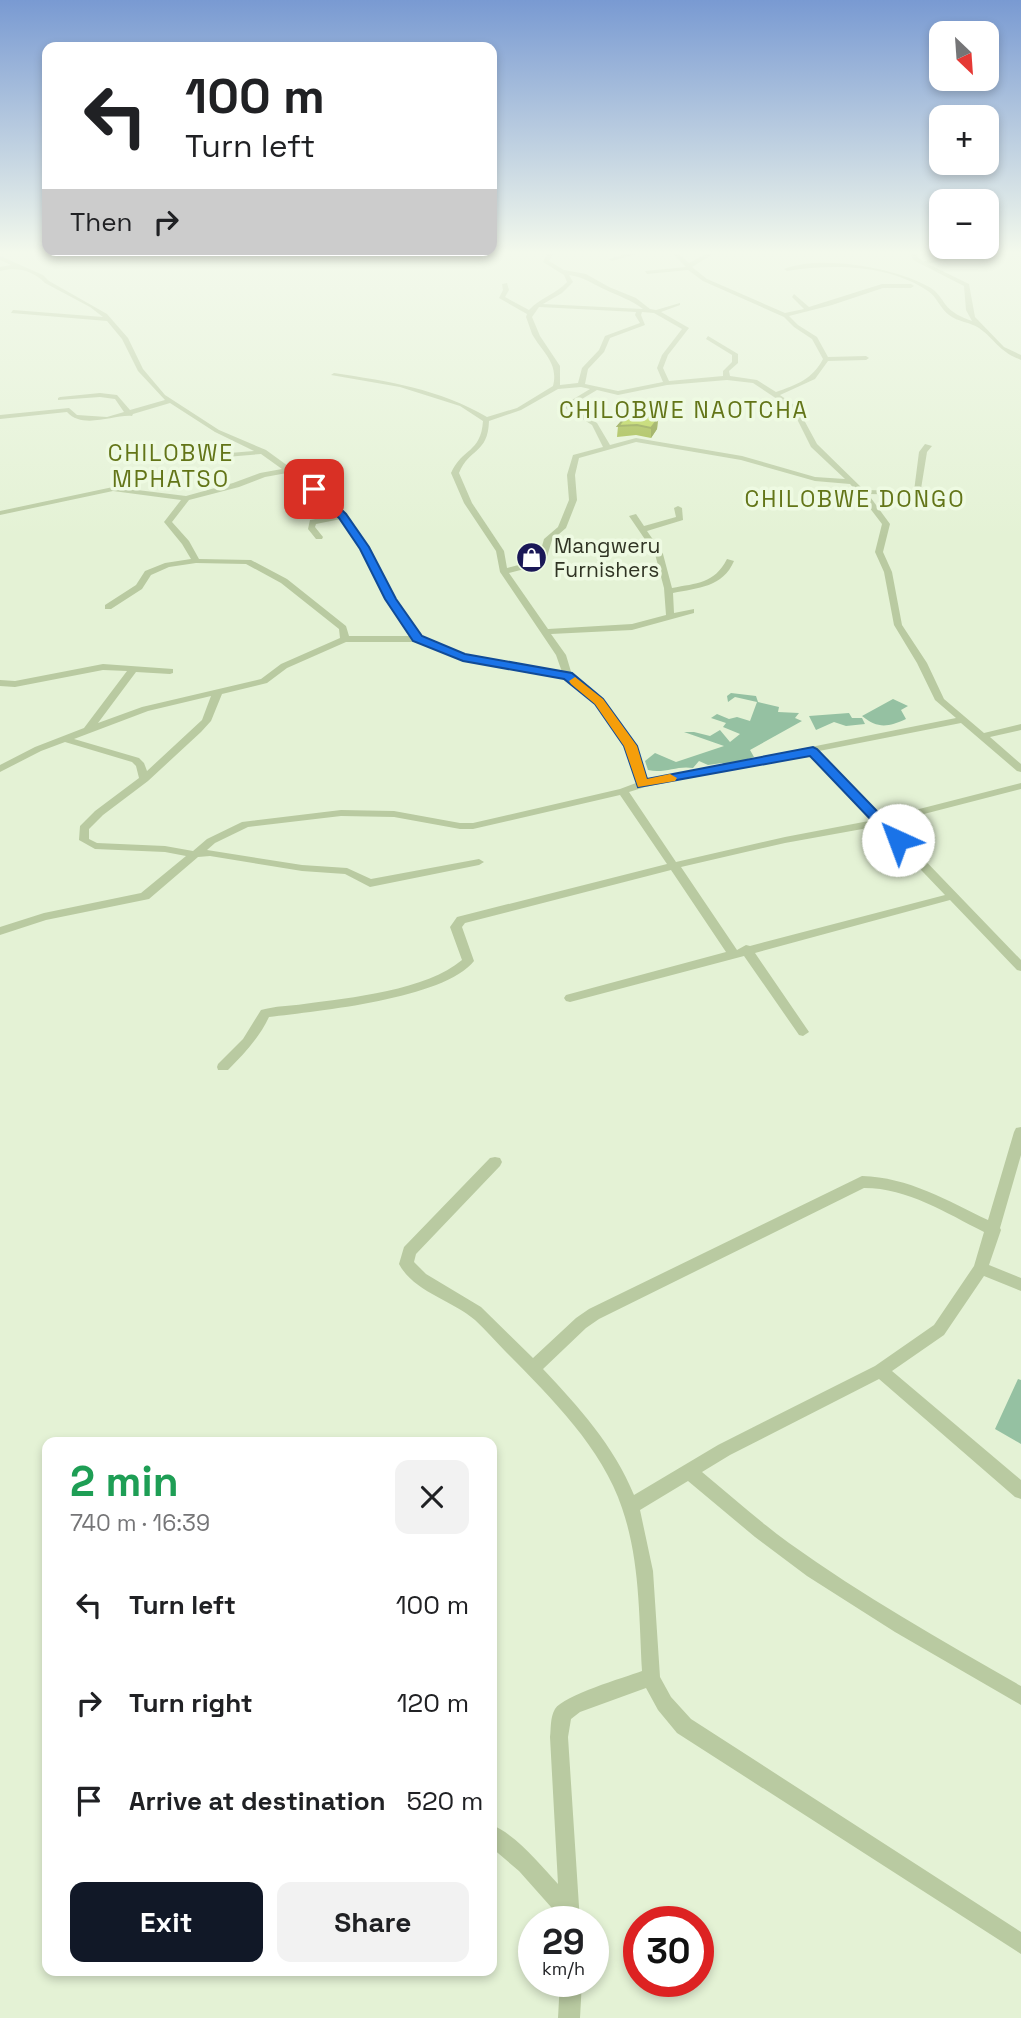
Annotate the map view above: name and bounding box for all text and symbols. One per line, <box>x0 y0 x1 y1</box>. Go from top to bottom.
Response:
north arrow <box>929 21 999 91</box>
map controls <box>929 21 999 259</box>
text: 100 m <box>185 65 325 127</box>
icon: left <box>70 70 161 161</box>
button: + <box>929 105 999 175</box>
text: Turn left <box>185 126 315 166</box>
button: − <box>929 189 999 259</box>
icon: right <box>147 203 185 241</box>
text: Then <box>70 205 133 239</box>
district label: CHILOBWE NAOTCHA <box>559 395 809 425</box>
district label: CHILOBWE MPHATSO <box>108 438 234 494</box>
pin <box>284 459 344 519</box>
icon: arrive <box>295 470 333 508</box>
district label: CHILOBWE DONGO <box>744 484 966 514</box>
place label: Mangweru Furnishers <box>554 532 660 583</box>
shop icon: Mangweru Furnishers <box>514 540 548 574</box>
position arrow <box>861 803 935 877</box>
text: 2 min <box>70 1455 179 1508</box>
button: close <box>395 1460 469 1534</box>
text: 740 m · 16:39 <box>70 1508 210 1538</box>
icon: left <box>70 1586 108 1624</box>
text: Turn left <box>129 1588 236 1622</box>
text: 100 m <box>396 1588 469 1622</box>
icon: right <box>70 1684 108 1722</box>
text: Turn right <box>129 1686 253 1720</box>
text: 120 m <box>397 1686 469 1720</box>
icon: arrive <box>70 1782 108 1820</box>
text: Arrive at destination <box>129 1784 386 1818</box>
text: 520 m <box>407 1784 483 1818</box>
button: Exit <box>70 1882 263 1962</box>
button: Share <box>277 1882 469 1962</box>
speed limit sign: 30 <box>623 1906 714 1997</box>
text: 29 <box>542 1920 585 1964</box>
text: km/h <box>542 1957 585 1980</box>

